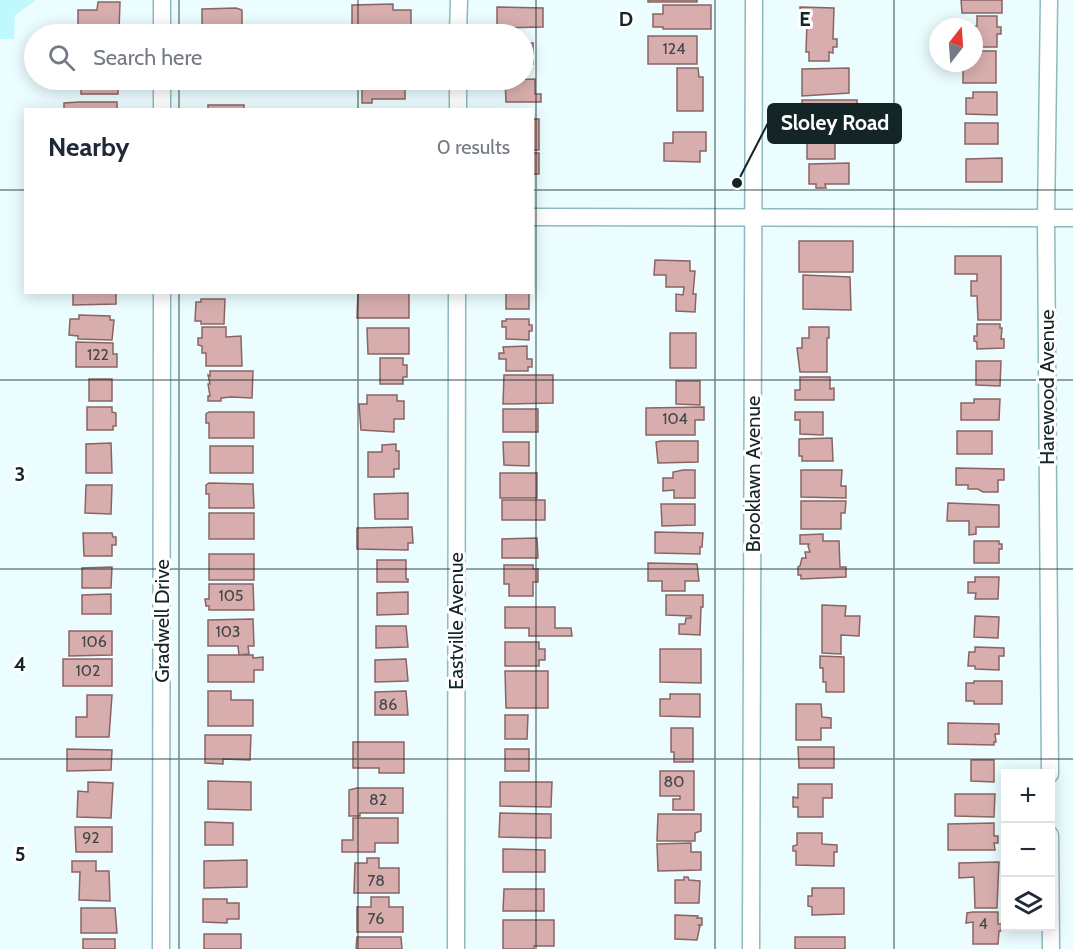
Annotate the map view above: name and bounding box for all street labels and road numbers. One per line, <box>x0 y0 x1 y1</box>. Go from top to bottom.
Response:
street label: Harewood Avenue <box>1035 309 1059 465</box>
street label: Brooklawn Avenue <box>741 396 765 552</box>
street label: Eastville Avenue <box>444 552 468 690</box>
street label: Gradwell Drive <box>150 559 174 683</box>

